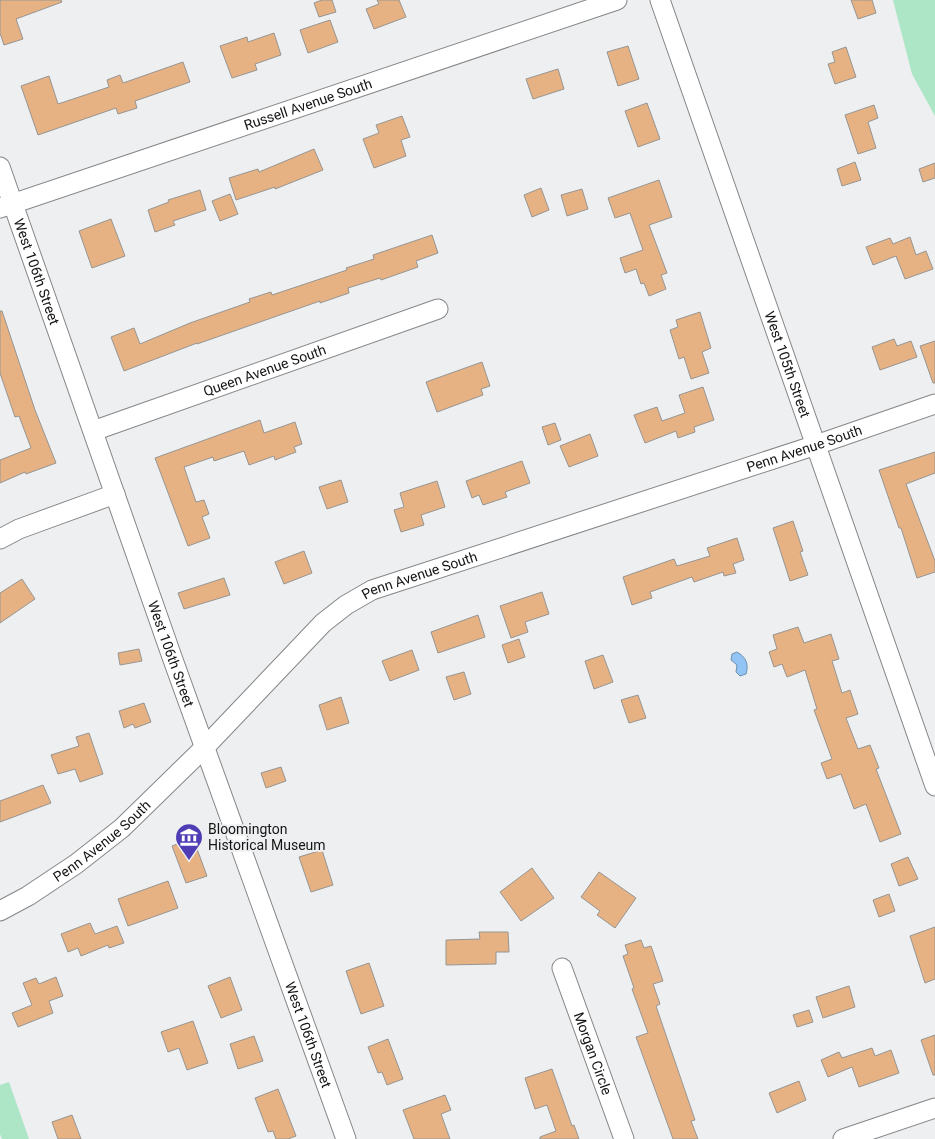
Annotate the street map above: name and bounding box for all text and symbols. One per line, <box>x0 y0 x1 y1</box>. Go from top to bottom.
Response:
street label: Russell Avenue South <box>242 75 374 133</box>
street label: West 106th Street <box>11 217 63 327</box>
street label: West 105th Street <box>762 309 814 420</box>
street label: Queen Avenue South <box>201 341 328 399</box>
street label: Penn Avenue South <box>744 422 864 475</box>
street label: Penn Avenue South <box>359 548 479 602</box>
street label: West 106th Street <box>145 599 197 709</box>
street label: Penn Avenue South <box>50 797 154 885</box>
place label: Bloomington Historical Museum <box>208 821 326 853</box>
museum icon: Bloomington Historical Museum <box>174 822 204 861</box>
street label: West 106th Street <box>282 980 335 1090</box>
street label: Morgan Circle <box>571 1010 615 1097</box>

